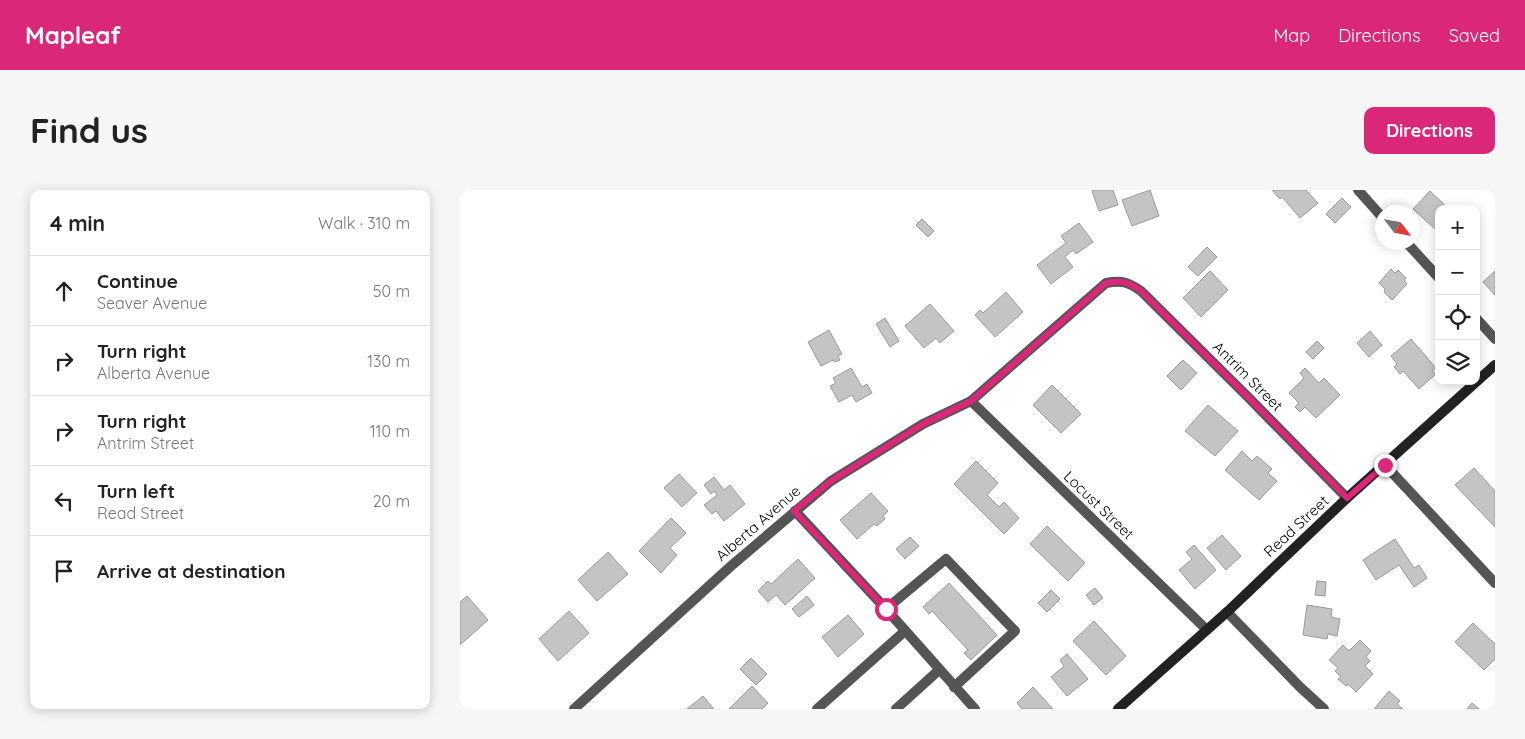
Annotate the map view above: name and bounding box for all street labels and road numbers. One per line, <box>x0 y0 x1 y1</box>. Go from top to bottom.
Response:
street label: Antrim Street <box>1209 337 1287 415</box>
street label: Locust Street <box>1060 467 1138 543</box>
street label: Alberta Avenue <box>712 481 804 565</box>
street label: Read Street <box>1260 491 1332 561</box>

